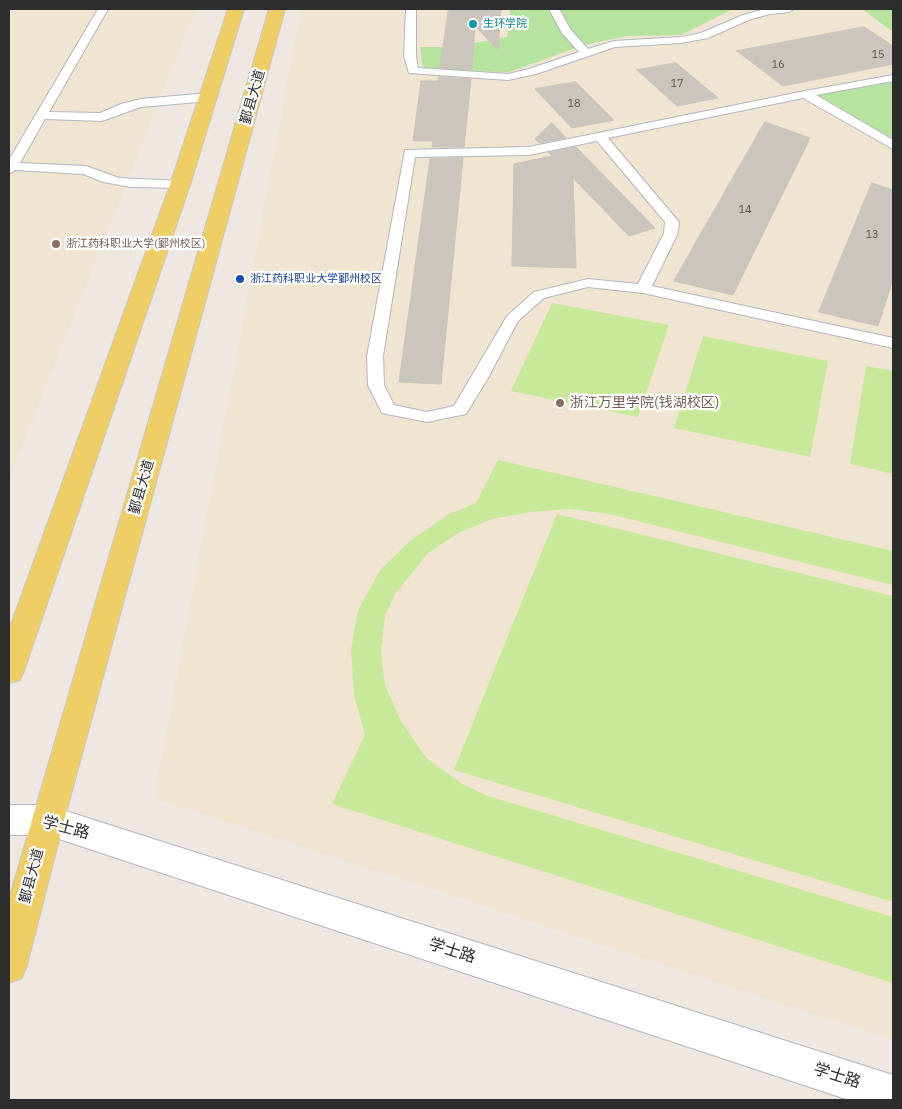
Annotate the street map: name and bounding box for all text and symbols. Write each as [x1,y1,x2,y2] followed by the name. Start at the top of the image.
[483,17,527,31] place label: 生环学院
[467,18,479,30] marker: 生环学院
[871,48,885,62] house number: 15
[771,58,785,72] house number: 16
[237,68,269,126] street label: 鄞县大道
[670,77,684,91] house number: 17
[567,97,581,111] house number: 18
[738,203,752,217] house number: 14
[865,228,879,242] house number: 13
[66,237,205,251] place label: 浙江药科职业大学(鄞州校区)
[50,238,62,250] marker: 浙江药科职业大学(鄞州校区)
[250,272,382,286] place label: 浙江药科职业大学鄞州校区
[234,273,246,285] marker: 浙江药科职业大学鄞州校区
[570,395,719,411] place label: 浙江万里学院(钱湖校区)
[554,397,566,409] marker: 浙江万里学院(钱湖校区)
[126,458,158,516] street label: 鄞县大道
[40,813,92,843] street label: 学士路
[17,847,47,905] street label: 鄞县大道
[426,934,478,968] street label: 学士路
[811,1059,863,1093] street label: 学士路

